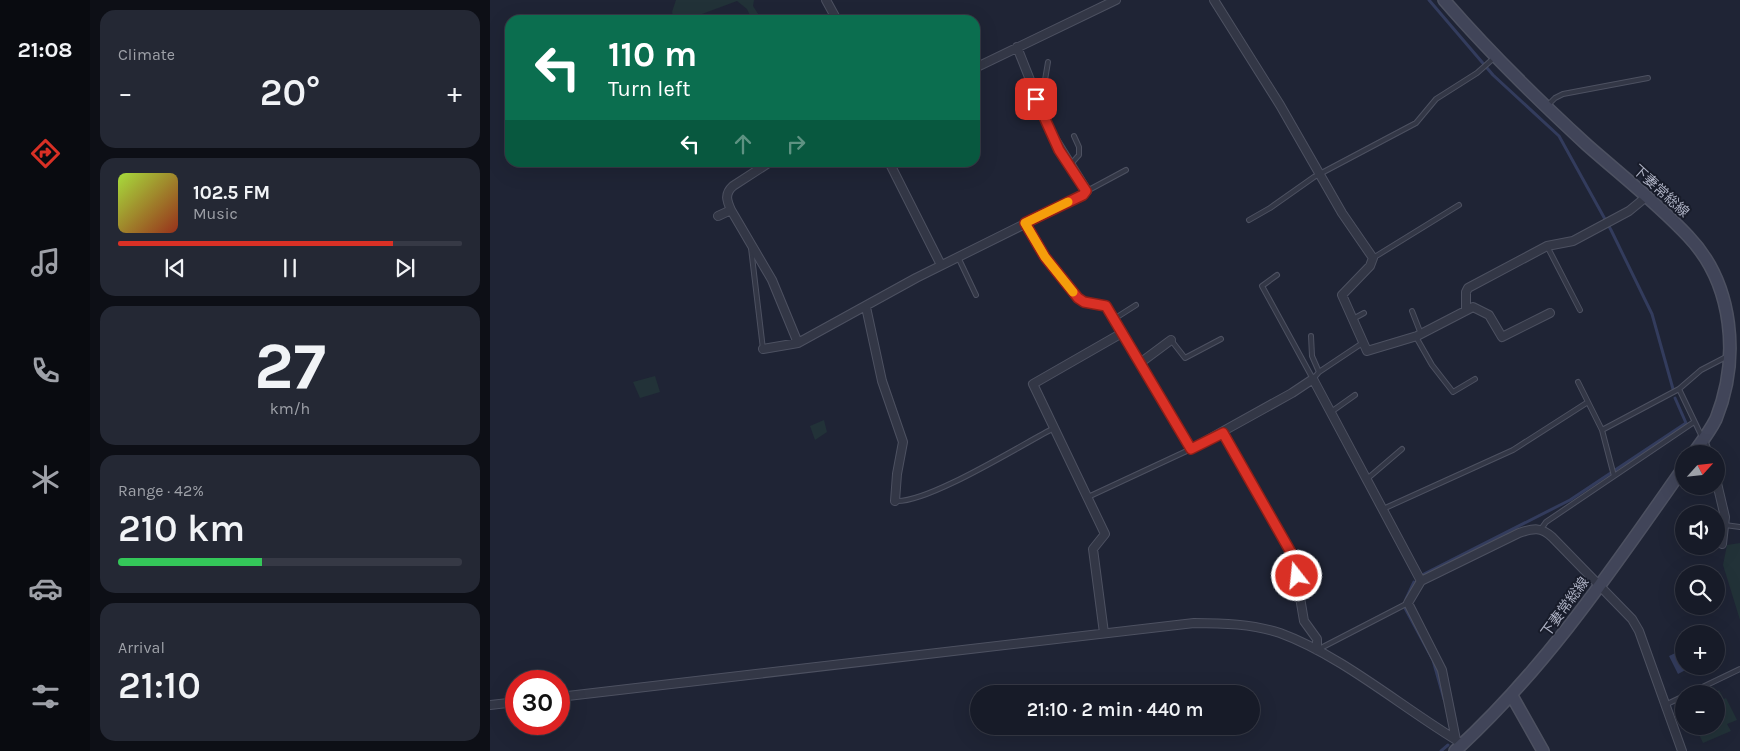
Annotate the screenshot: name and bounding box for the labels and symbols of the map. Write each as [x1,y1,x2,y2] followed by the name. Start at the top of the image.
[1015,78,1057,120] pin
[1629,161,1693,221] street label: 下妻常総線
[1675,445,1725,495] north arrow
[1270,549,1322,601] position arrow
[1538,574,1592,640] street label: 下妻常総線
[505,670,570,735] speed limit sign: 30

